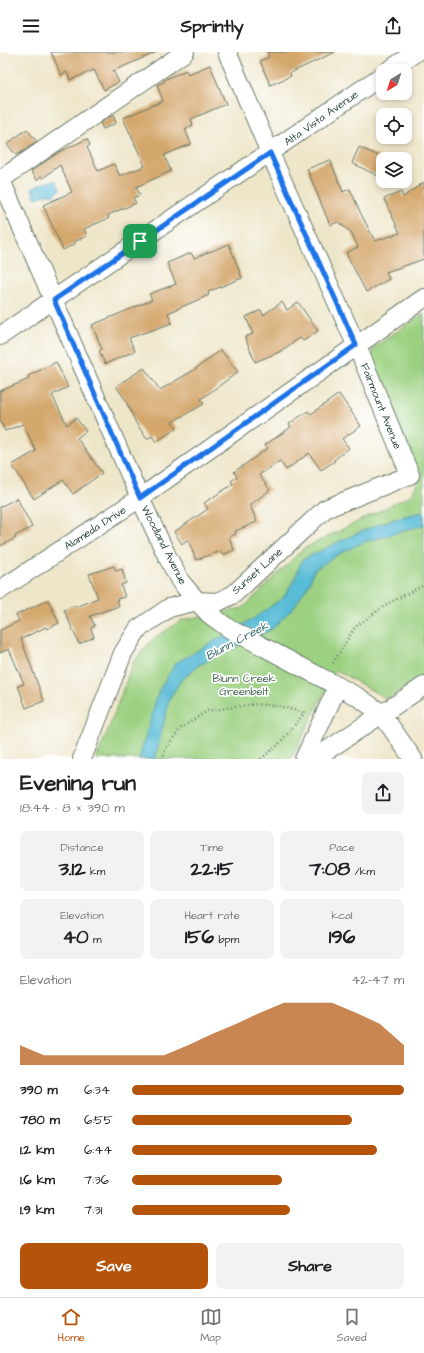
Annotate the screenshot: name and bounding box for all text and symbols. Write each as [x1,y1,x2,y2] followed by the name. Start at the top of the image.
[180,14,244,39] text: Sprintly
[20,15,42,37] icon: menu
[382,15,404,37] icon: share
[376,64,412,100] north arrow
[376,64,412,188] map controls
[281,87,361,149] street label: Alta Vista Avenue
[376,108,412,144] button: locate
[376,152,412,188] button: layers
[123,224,157,258] pin
[129,230,151,252] icon: arrive
[357,361,405,451] street label: Fairmount Avenue
[61,502,129,554] street label: Alameda Drive
[138,503,190,587] street label: Woodland Avenue
[229,544,286,598] street label: Sunset Lane
[203,617,272,665] water label: Blunn Creek
[212,671,276,699] park label: Blunn Creek Greenbelt
[20,768,136,799] text: Evening run
[362,772,404,814] button: share
[20,799,125,817] text: 18:44 · 8 × 390 m
[61,840,103,855] text: Distance
[200,840,224,855] text: Time
[329,840,355,855] text: Pace
[59,855,86,883] text: 3.12
[191,855,233,883] text: 22:15
[309,855,350,883] text: 7:08
[86,864,105,879] text: km
[350,864,375,879] text: /km
[60,908,104,923] text: Elevation
[184,908,240,923] text: Heart rate
[331,908,353,923] text: kcal
[62,923,89,951] text: 40
[185,923,214,951] text: 156
[329,923,355,951] text: 196
[89,932,102,947] text: m
[214,932,239,947] text: bpm
[20,971,71,989] text: Elevation
[352,971,404,989] text: 42–47 m
[20,1081,58,1099] text: 390 m
[84,1081,110,1099] text: 6:34
[20,1111,60,1129] text: 780 m
[84,1111,113,1129] text: 6:55
[20,1141,54,1159] text: 1.2 km
[84,1141,112,1159] text: 6:44
[20,1171,55,1189] text: 1.6 km
[84,1171,109,1189] text: 7:36
[20,1201,54,1219] text: 1.9 km
[84,1201,102,1219] text: 7:31
[20,1243,208,1289] button: Save
[216,1243,404,1289] button: Share
[57,1306,85,1345] tab: Home
[200,1306,222,1345] tab: Map
[337,1306,367,1345] tab: Saved

